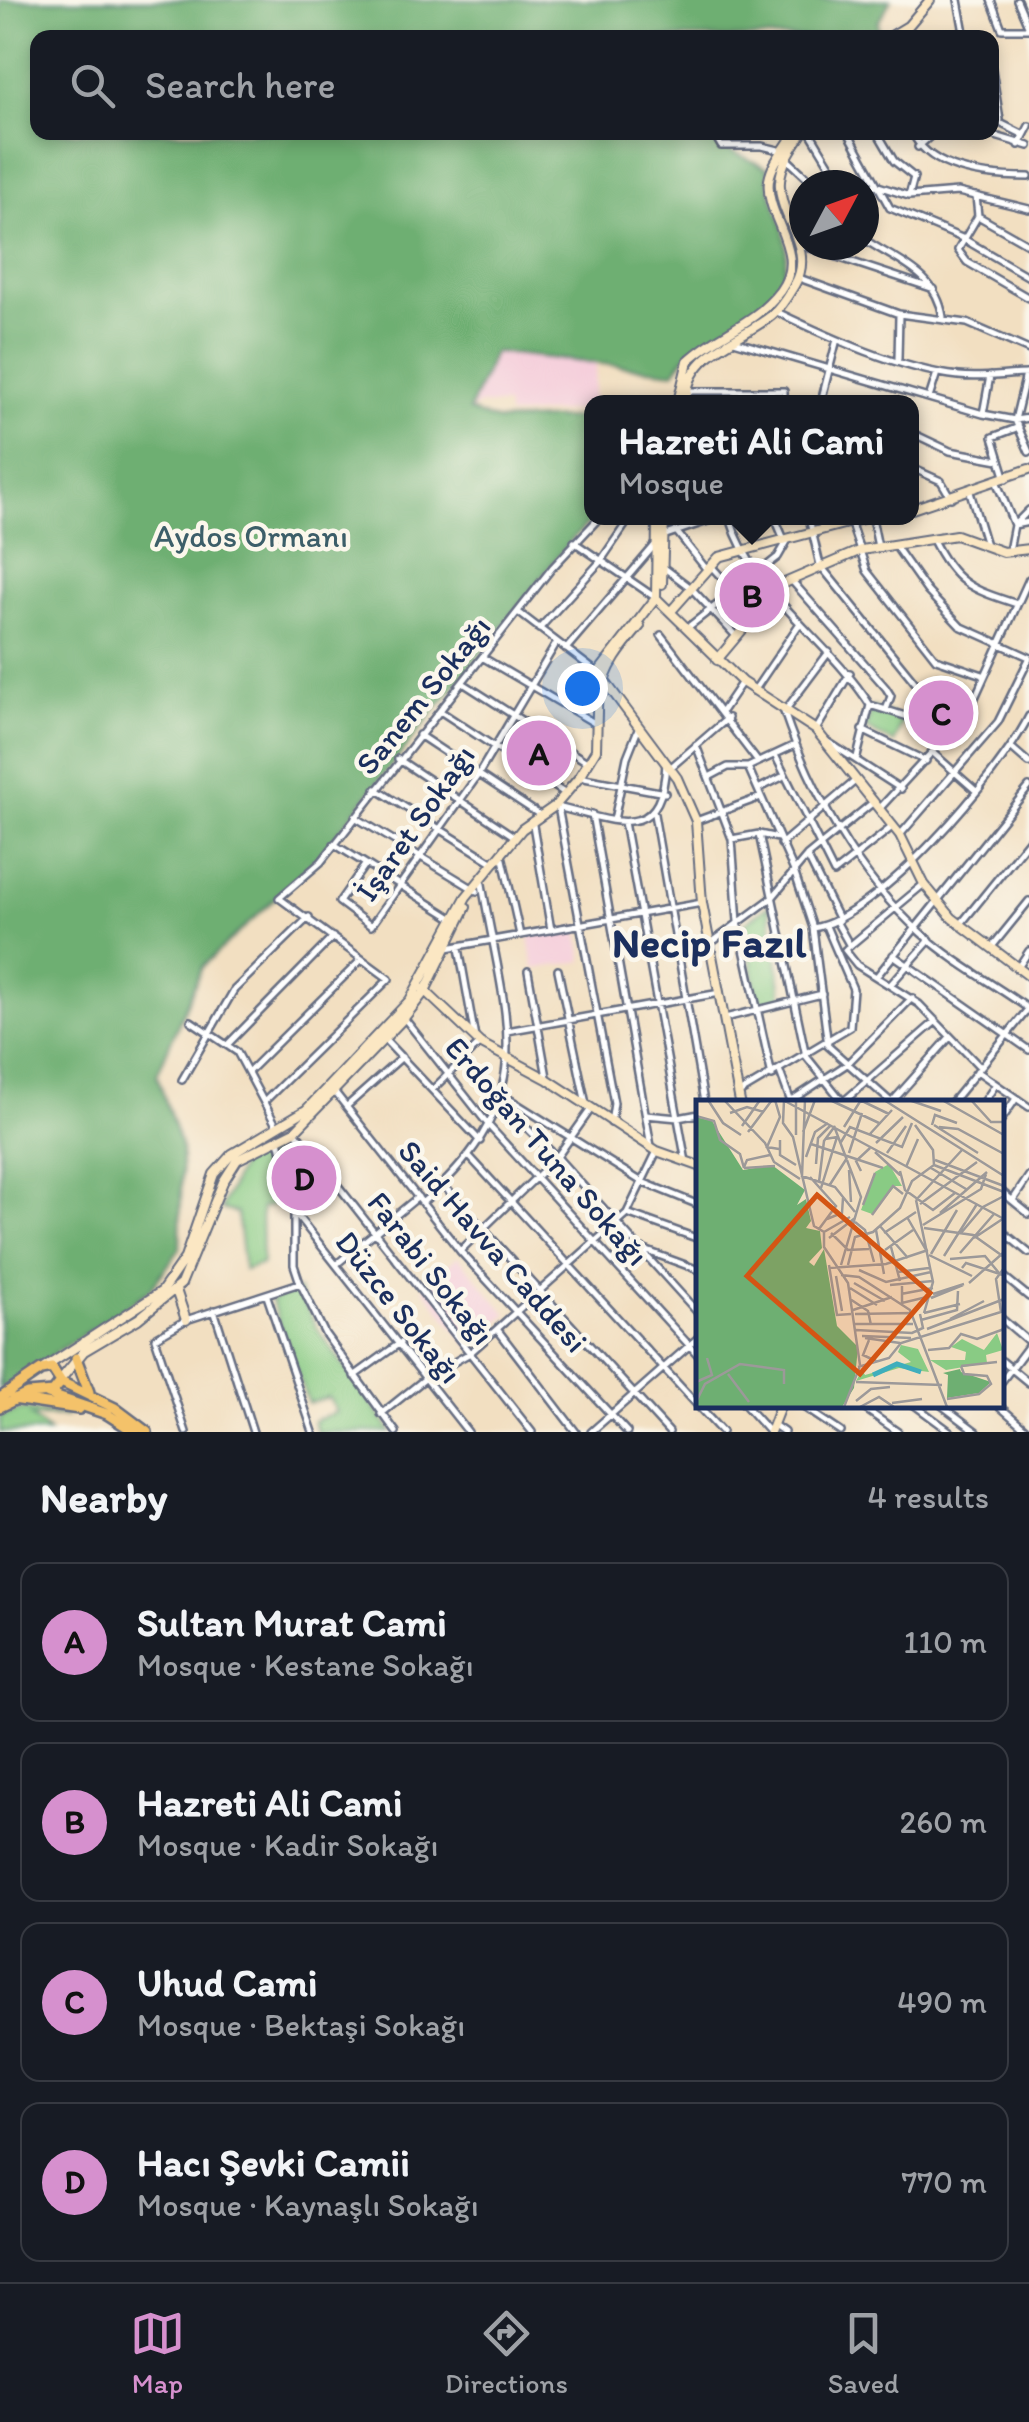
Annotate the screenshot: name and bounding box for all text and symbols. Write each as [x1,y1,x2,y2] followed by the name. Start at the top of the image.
[30,30,999,140] search box
[65,58,120,113] icon: search
[145,62,336,108] text: Search here
[789,170,879,260] north arrow
[584,395,919,525] popup
[619,418,884,464] text: Hazreti Ali Cami
[619,464,724,502] text: Mosque
[154,517,348,555] park label: Aydos Ormanı
[720,558,784,632] pin: B
[348,608,498,782] street label: Sanem Sokağı
[557,663,608,714] your location
[908,676,974,750] pin: C
[506,716,572,790] pin: A
[347,738,483,908] street label: İşaret Sokağı
[612,917,806,968] district label: Necip Fazıl
[437,1029,657,1273] street label: Erdoğan Tuna Sokağı
[696,1100,1004,1407] inset map
[390,1132,596,1360] street label: Said Havva Caddesi
[272,1140,336,1216] pin: D
[359,1184,503,1352] street label: Farabi Sokağı
[328,1223,470,1391] street label: Düzce Sokağı
[40,1472,167,1523] text: Nearby
[868,1478,989,1516] text: 4 results
[137,1600,447,1646] text: Sultan Murat Cami
[64,1623,85,1661] text: A
[903,1623,987,1661] text: 110 m
[137,1646,474,1684] text: Mosque · Kestane Sokağı
[137,1780,402,1826] text: Hazreti Ali Cami
[64,1803,85,1841] text: B
[899,1803,987,1841] text: 260 m
[137,1826,438,1864] text: Mosque · Kadir Sokağı
[137,1960,317,2006] text: Uhud Cami
[64,1983,85,2021] text: C
[897,1983,987,2021] text: 490 m
[137,2006,465,2044] text: Mosque · Bektaşi Sokağı
[137,2140,410,2186] text: Hacı Şevki Camii
[64,2163,85,2201] text: D
[901,2163,987,2201] text: 770 m
[137,2186,479,2224] text: Mosque · Kaynaşlı Sokağı
[130,2306,185,2400] tab: Map
[445,2306,568,2400] tab: Directions
[828,2306,899,2400] tab: Saved

